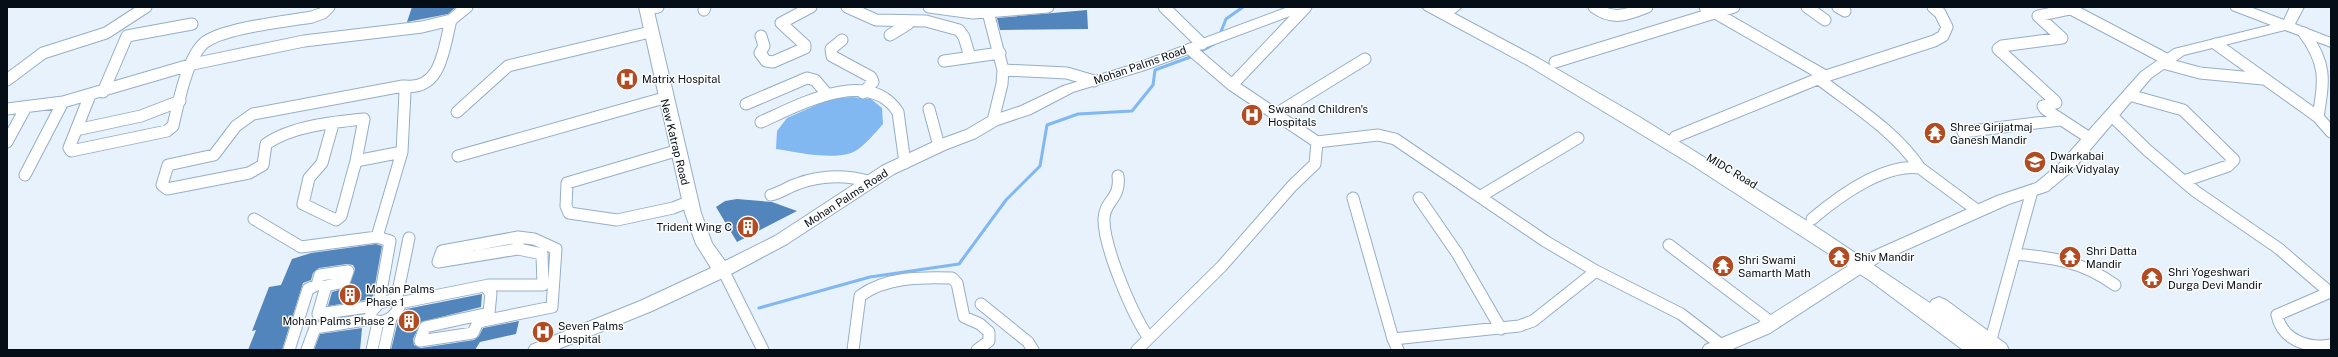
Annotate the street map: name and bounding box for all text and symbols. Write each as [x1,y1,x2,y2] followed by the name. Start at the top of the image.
[1092,43,1188,87] street label: Mohan Palms Road
[614,66,640,92] hospital icon: Matrix Hospital
[642,73,721,85] place label: Matrix Hospital
[658,98,692,186] street label: New Katrap Road
[1239,102,1265,128] hospital icon: Swanand Children's Hospitals
[1268,103,1368,128] place label: Swanand Children's Hospitals
[1922,120,1948,146] temple icon: Shree Girijatmaj Ganesh Mandir
[1950,121,2032,146] place label: Shree Girijatmaj Ganesh Mandir
[2022,149,2048,175] school or university icon: Dwarkabai Naik Vidyalay
[2050,150,2119,175] place label: Dwarkabai Naik Vidyalay
[1705,151,1759,191] street label: MIDC Road
[802,166,890,230] street label: Mohan Palms Road
[735,214,761,240] building icon: Trident Wing C
[656,221,732,233] place label: Trident Wing C
[1826,244,1852,270] temple icon: Shiv Mandir
[2057,244,2083,270] temple icon: Shri Datta Mandir
[2086,245,2137,270] place label: Shri Datta Mandir
[1854,251,1914,263] place label: Shiv Mandir
[1710,253,1736,279] temple icon: Shri Swami Samarth Math
[1738,254,1811,279] place label: Shri Swami Samarth Math
[2139,265,2165,291] temple icon: Shri Yogeshwari Durga Devi Mandir
[2168,266,2262,291] place label: Shri Yogeshwari Durga Devi Mandir
[337,282,363,308] building icon: Mohan Palms Phase 1
[366,283,435,308] place label: Mohan Palms Phase 1
[396,308,422,334] building icon: Mohan Palms Phase 2
[282,315,394,327] place label: Mohan Palms Phase 2
[530,319,556,345] hospital icon: Seven Palms Hospital
[558,320,624,345] place label: Seven Palms Hospital

